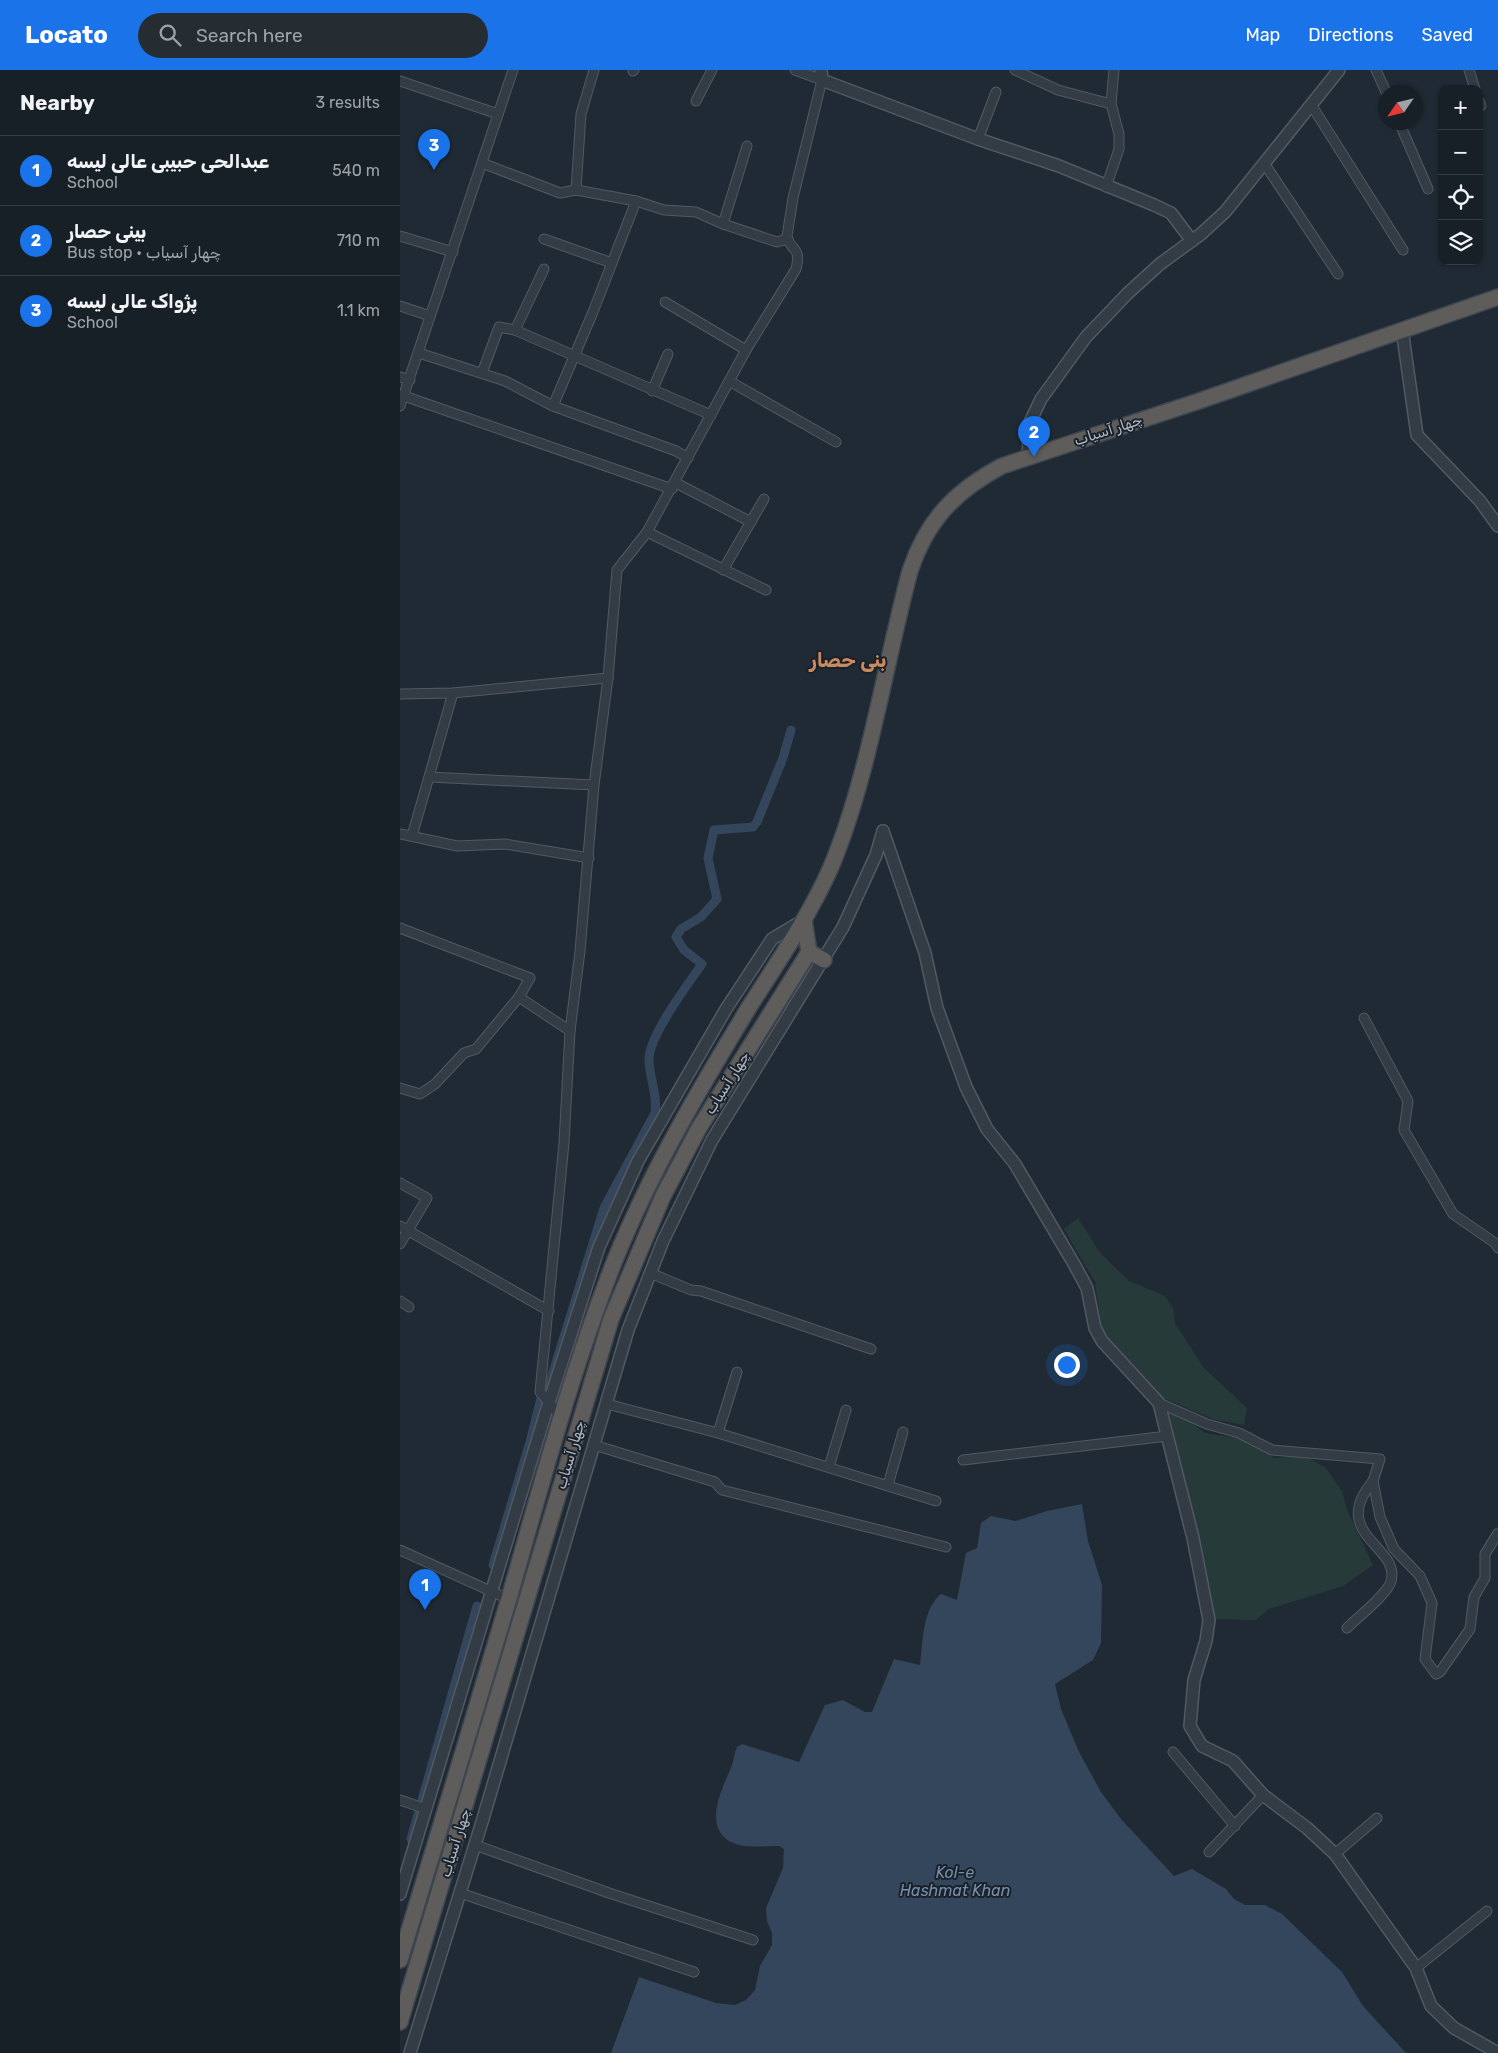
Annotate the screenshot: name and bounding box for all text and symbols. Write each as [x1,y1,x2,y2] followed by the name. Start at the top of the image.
[138,13,488,58] search box
[25,21,108,49] text: Locato
[156,21,184,49] icon: search
[196,24,303,47] text: Search here
[1245,24,1280,46] text: Map
[1308,24,1394,46] text: Directions
[1422,24,1473,46] text: Saved
[1378,85,1423,130] north arrow
[1438,85,1483,265] map controls
[1438,85,1483,130] button: +
[20,90,95,115] text: Nearby
[315,93,380,112] text: 3 results
[418,129,450,170] pin: 3
[1438,130,1483,175] button: −
[67,150,269,173] text: عبدالحی حبیبی عالی لیسه
[32,161,40,180] text: 1
[332,161,380,180] text: 540 m
[67,173,118,192] text: School
[1438,175,1483,220] button: locate
[67,220,146,243] text: بینی حصار
[1438,220,1483,265] button: layers
[31,231,41,250] text: 2
[337,231,380,250] text: 710 m
[67,243,221,262] text: Bus stop · چهار آسیاب
[67,290,197,313] text: پژواک عالی لیسه
[31,301,41,320] text: 3
[337,301,380,320] text: 1.1 km
[67,313,118,332] text: School
[1072,411,1144,449] street label: چهار آسیاب
[1018,416,1050,457] pin: 2
[809,648,886,672] district label: بنی حصار
[701,1048,753,1118] street label: چهار آسیاب
[1054,1352,1080,1378] your location
[552,1419,588,1491] street label: چهار آسیاب
[409,1569,441,1610] pin: 1
[436,1807,474,1879] street label: چهار آسیاب
[900,1863,1010,1900] water label: Kol-e Hashmat Khan

